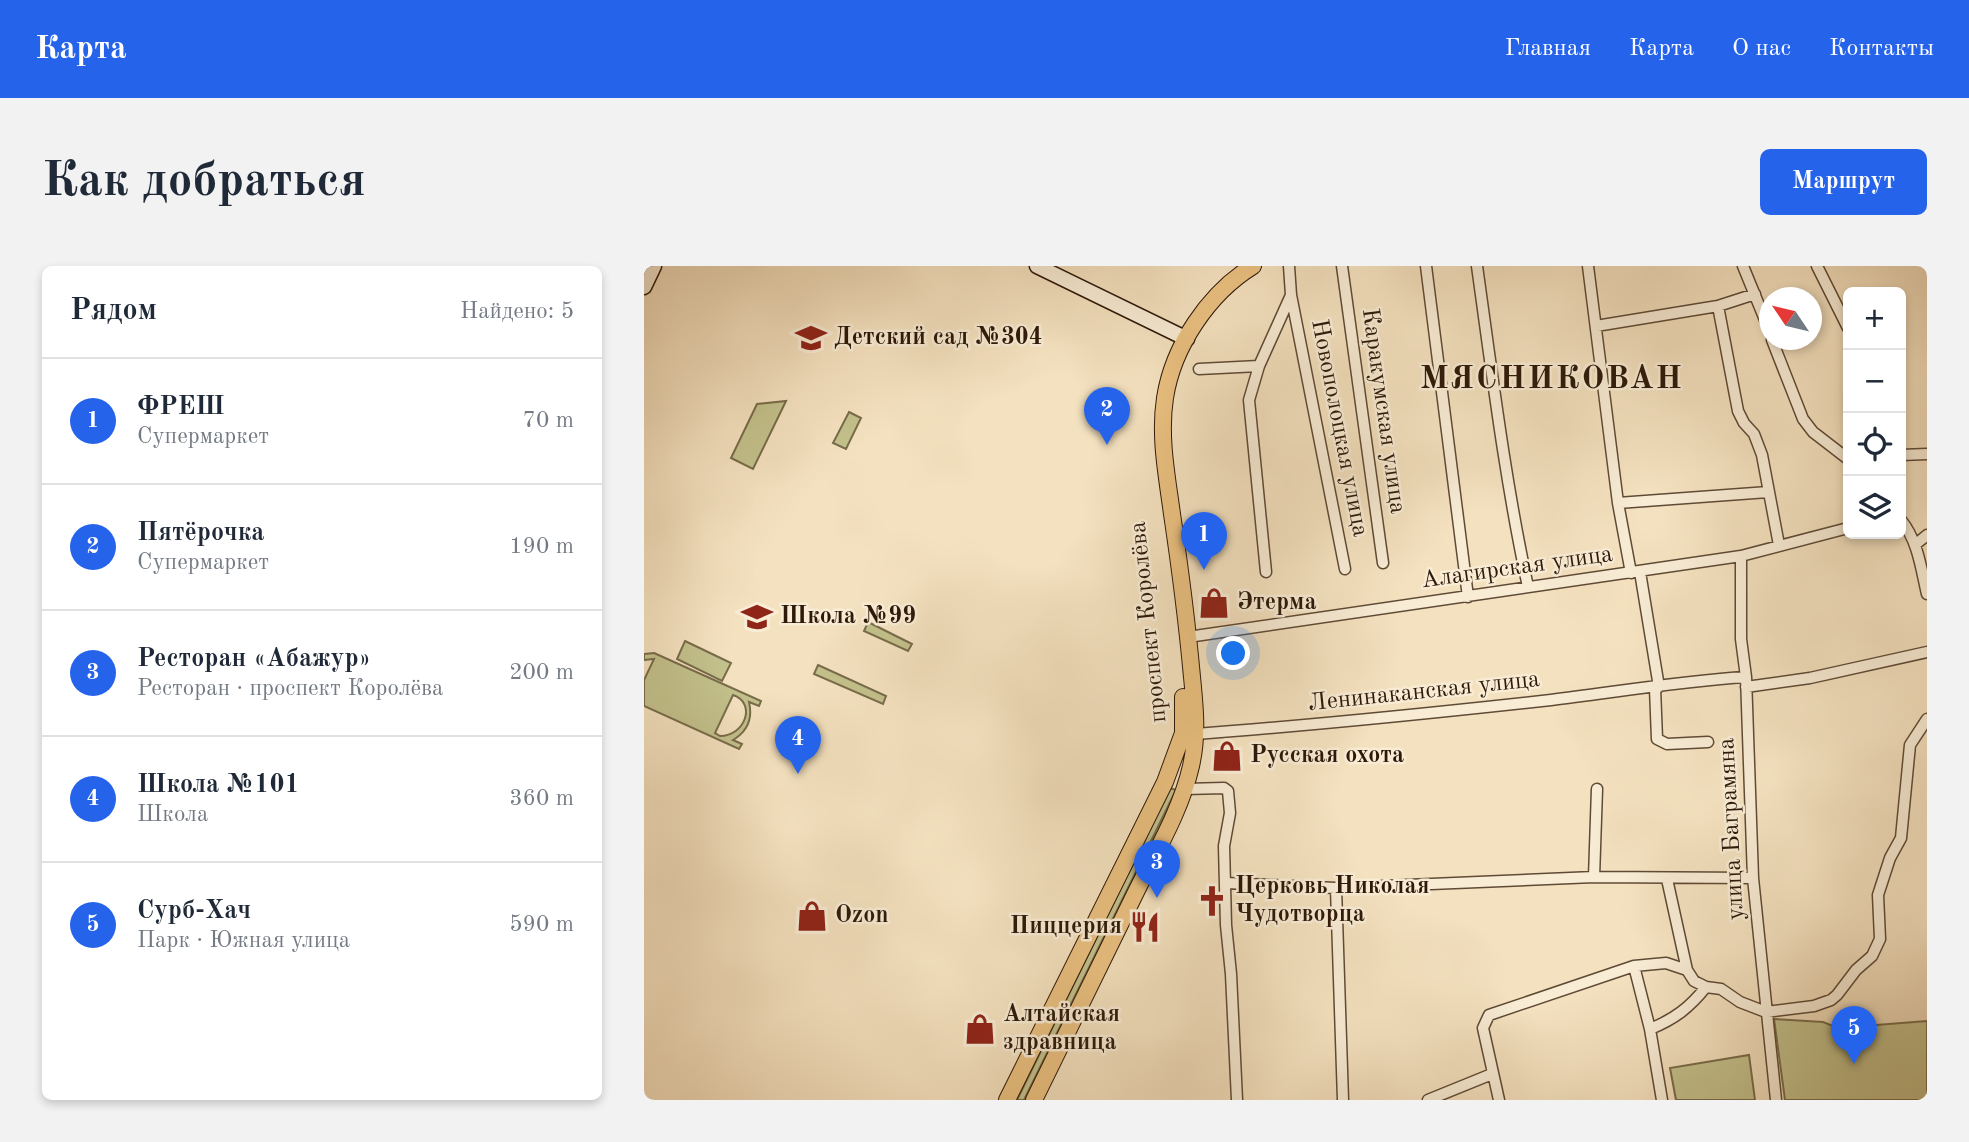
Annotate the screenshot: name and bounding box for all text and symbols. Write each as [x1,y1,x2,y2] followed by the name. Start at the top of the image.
[35,33,127,66] text: Карта
[1505,37,1591,61] text: Главная
[1629,37,1694,61] text: Карта
[1732,37,1791,61] text: О нас
[1829,37,1934,61] text: Контакты
[1760,149,1927,215] button: Маршрут
[42,158,366,207] text: Как добраться
[1759,287,1822,350] north arrow
[1843,287,1906,539] map controls
[1843,287,1906,350] button: +
[70,296,157,326] text: Рядом
[460,300,574,323] text: Найдено: 5
[1357,307,1409,515] street label: Каракумская улица
[1306,317,1372,539] street label: Новополоцкая улица
[794,321,828,355] school or university icon: Детский сад №304
[834,326,1043,350] place label: Детский сад №304
[1843,350,1906,413] button: −
[1420,364,1684,396] district label: МЯСНИКОВАН
[1084,387,1130,445] pin: 2
[137,394,225,420] text: ФРЕШ
[86,409,100,432] text: 1
[523,409,574,432] text: 70 m
[1843,413,1906,476] button: locate
[137,425,269,448] text: Супермаркет
[1843,476,1906,539] button: layers
[1181,512,1227,570] pin: 1
[137,520,265,546] text: Пятёрочка
[1126,520,1172,724] street label: проспект Королёва
[86,535,100,558] text: 2
[509,535,574,558] text: 190 m
[1420,543,1614,593] street label: Алагирская улица
[137,551,269,574] text: Супермаркет
[1197,586,1231,620] shop icon: Этерма
[1237,591,1317,615] place label: Этерма
[740,600,774,634] school or university icon: Школа №99
[780,605,916,629] place label: Школа №99
[1216,636,1250,670] your location
[137,646,371,672] text: Ресторан «Абажур»
[86,661,100,684] text: 3
[509,661,574,684] text: 200 m
[1307,668,1541,716] street label: Ленинаканская улица
[137,677,443,700] text: Ресторан · проспект Королёва
[775,716,821,774] pin: 4
[1715,737,1749,921] street label: улица Баграмяна
[1210,739,1244,773] shop icon: Русская охота
[1250,744,1404,768] place label: Русская охота
[137,772,300,798] text: Школа №101
[86,787,100,810] text: 4
[509,787,574,810] text: 360 m
[137,803,208,826] text: Школа
[1134,840,1180,898] pin: 3
[1235,875,1429,927] place label: Церковь Николая Чудотворца
[1195,884,1229,918] church icon: Церковь Николая Чудотворца
[137,898,251,924] text: Сурб-Хач
[795,899,829,933] shop icon: Ozon
[835,904,889,928] place label: Ozon
[1128,910,1162,944] restaurant icon: Пиццерия
[86,913,100,936] text: 5
[509,913,574,936] text: 590 m
[1010,915,1122,939] place label: Пиццерия
[137,929,350,952] text: Парк · Южная улица
[1003,1003,1120,1055] place label: Алтайская здравница
[1831,1006,1877,1064] pin: 5
[963,1012,997,1046] shop icon: Алтайская здравница

